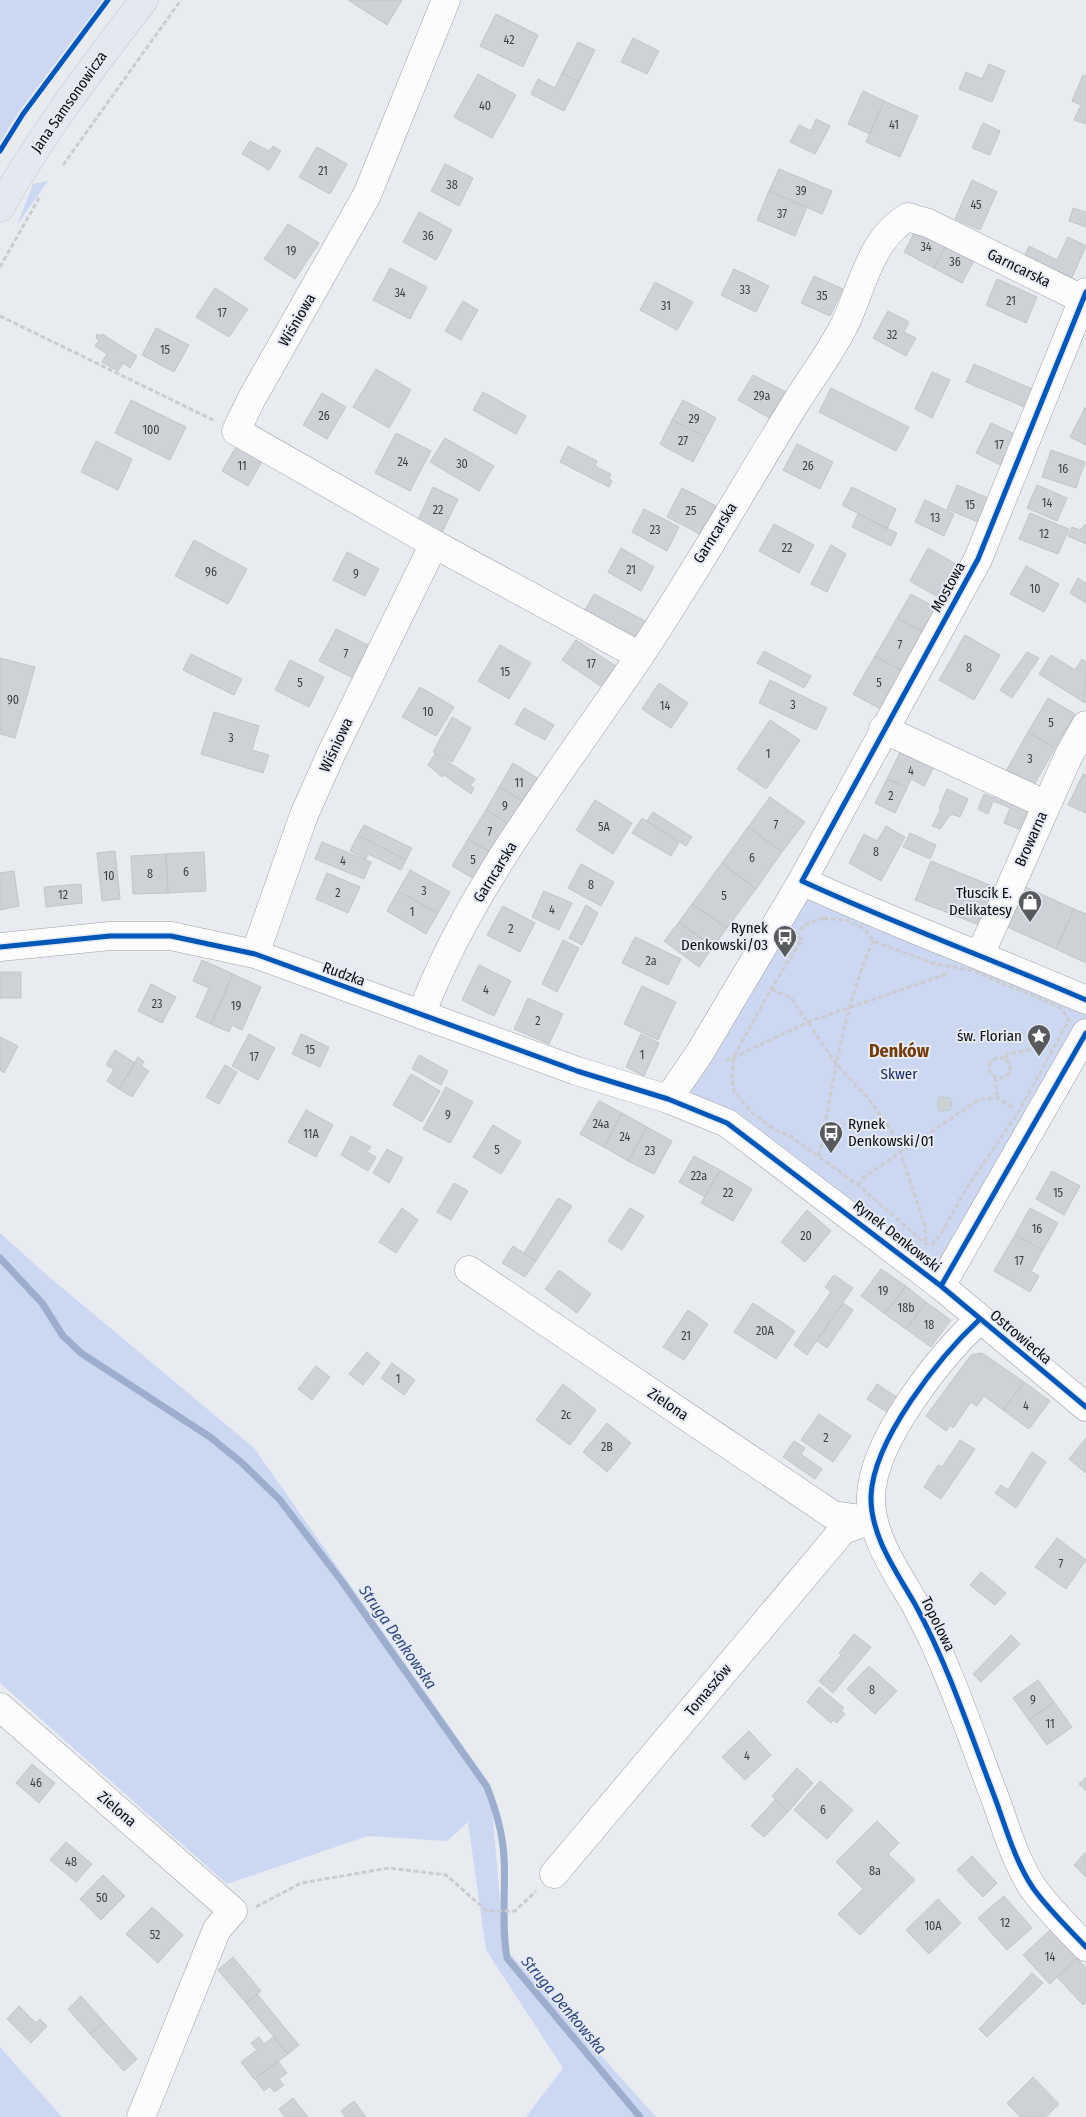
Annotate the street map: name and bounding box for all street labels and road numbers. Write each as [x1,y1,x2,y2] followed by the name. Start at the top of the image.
[27,48,111,156] street label: Jana Samsonowicza
[984,245,1054,291] street label: Garncarska
[275,290,319,350] street label: Wiśniowa
[689,499,741,567] street label: Garncarska
[927,559,969,615] street label: Mostowa
[316,715,356,775] street label: Wiśniowa
[1011,809,1051,869] street label: Browarna
[469,838,521,906] street label: Garncarska
[320,958,368,990] street label: Rudzka
[850,1196,944,1276] street label: Rynek Denkowski
[986,1306,1056,1368] street label: Ostrowiecka
[644,1384,692,1424] street label: Zielona
[917,1594,959,1654] street label: Topolowa
[681,1660,735,1720] street label: Tomaszów
[94,1787,140,1831] street label: Zielona

